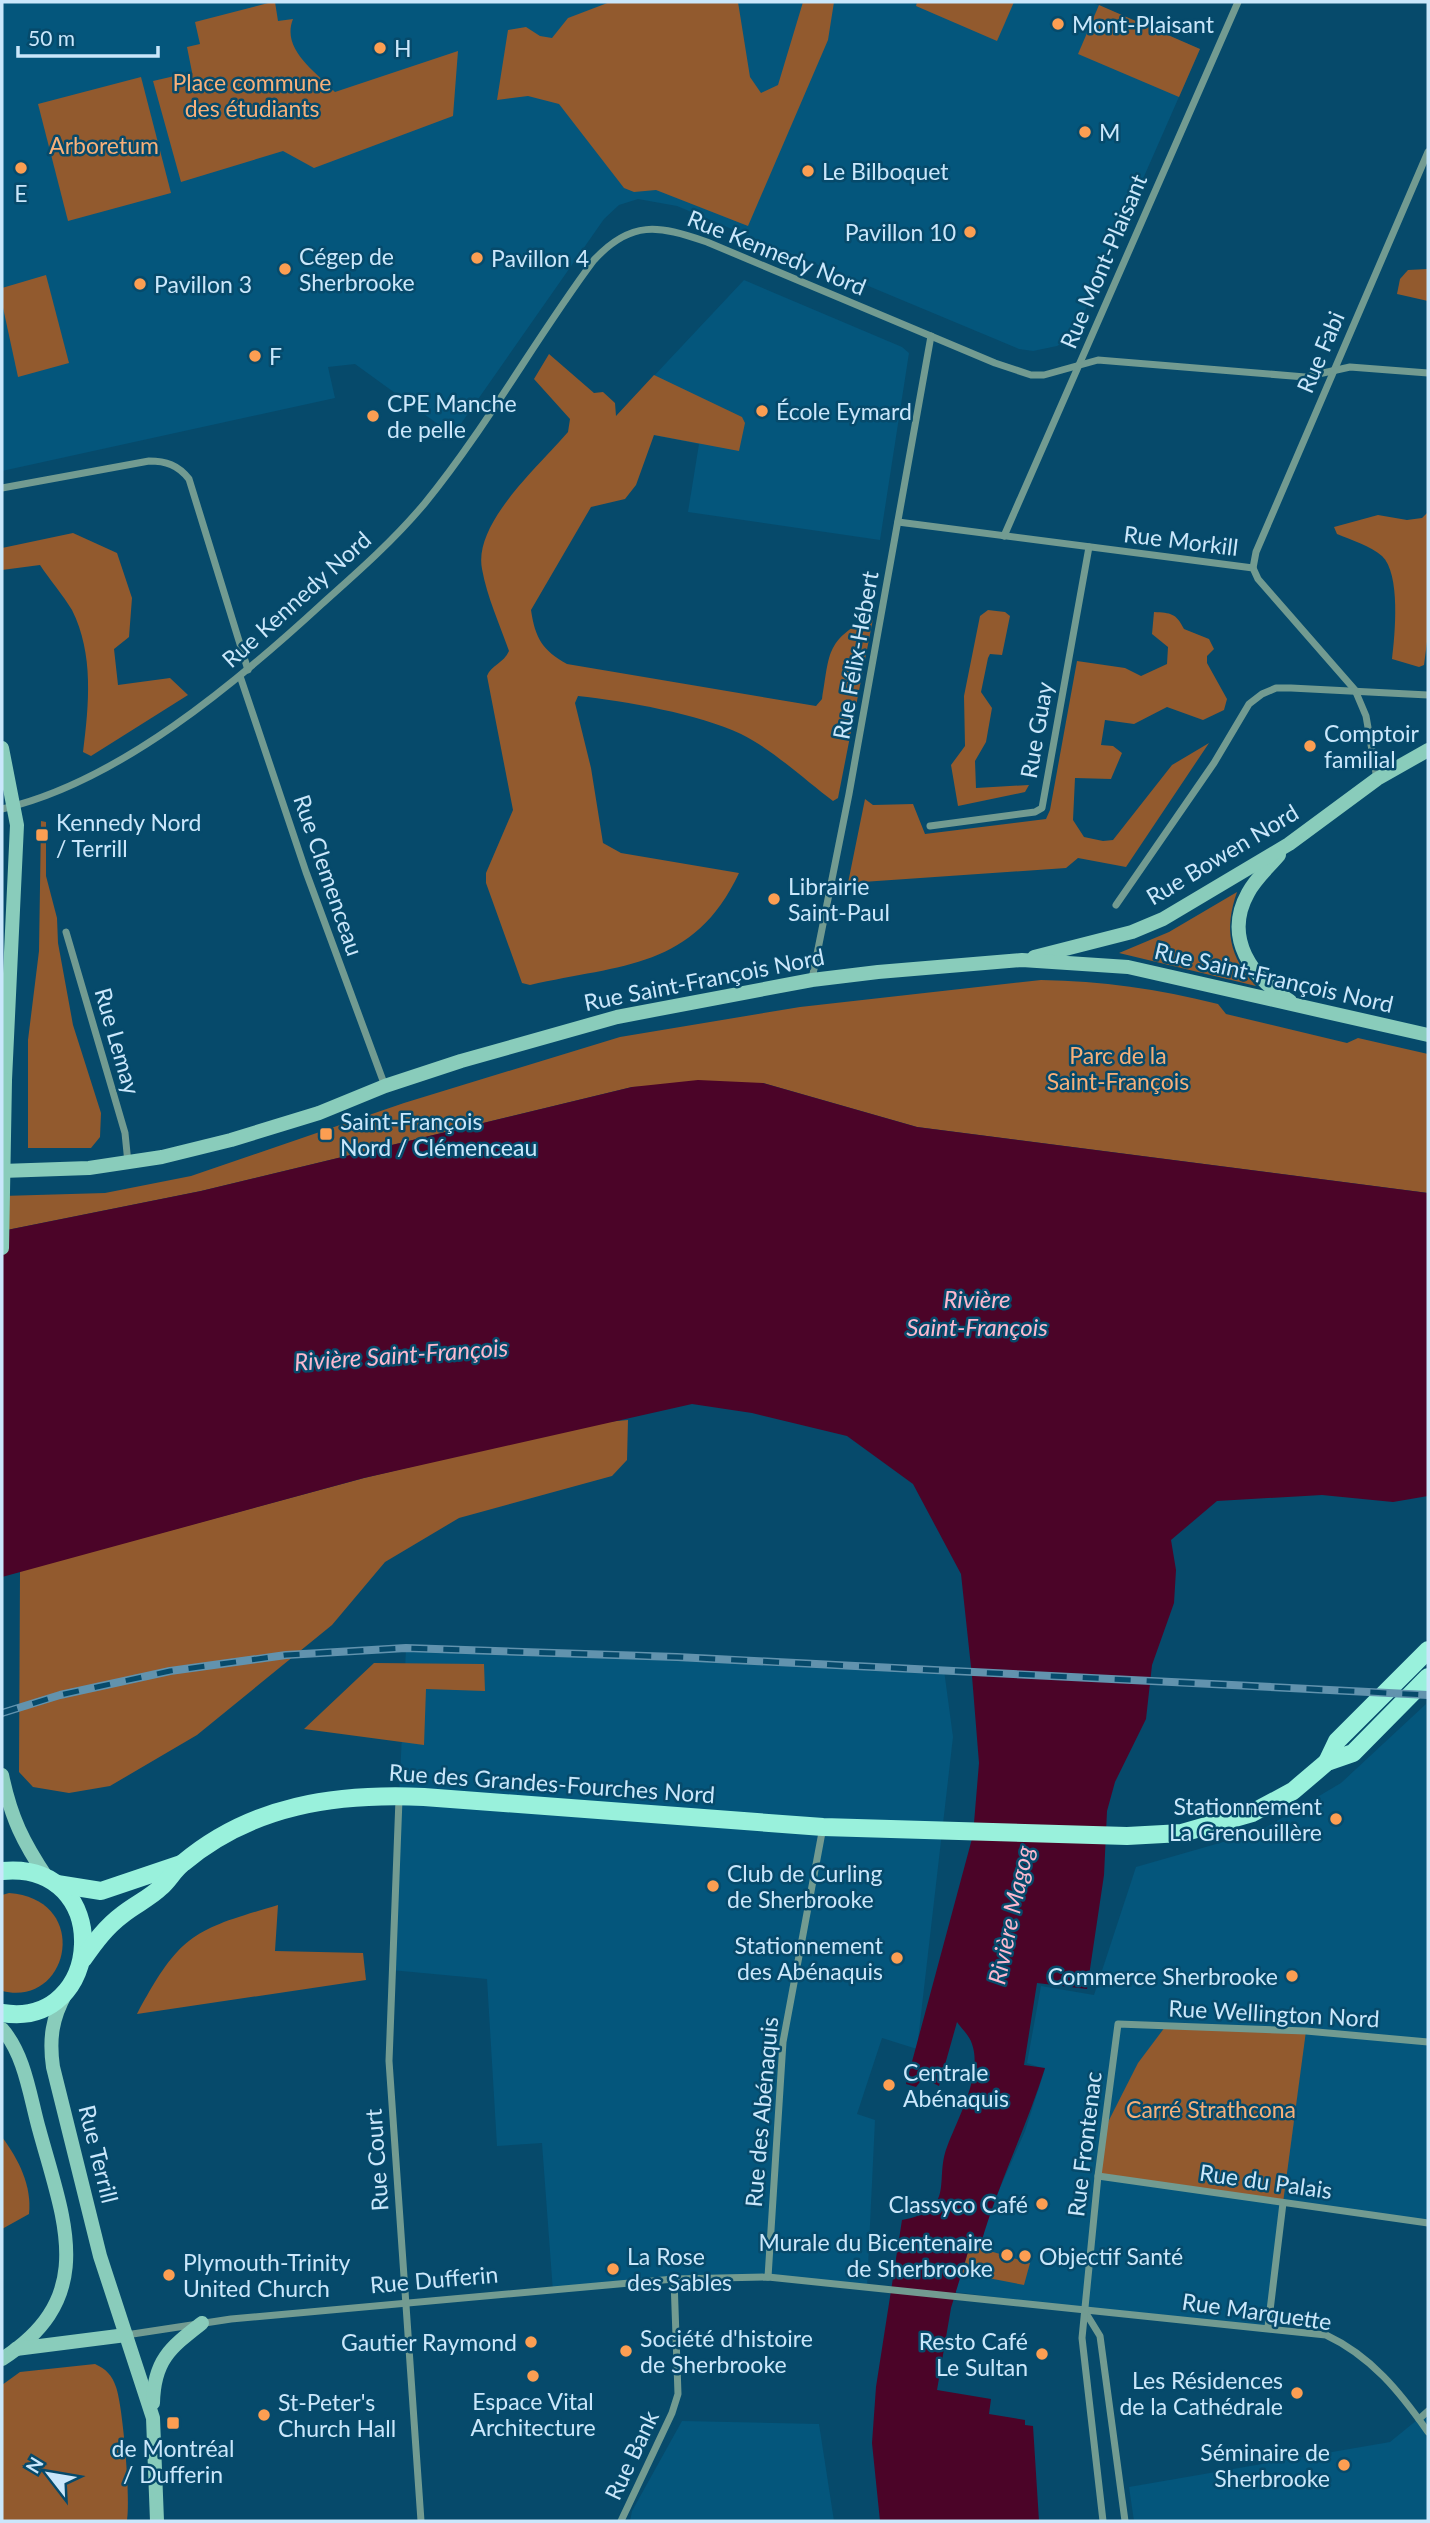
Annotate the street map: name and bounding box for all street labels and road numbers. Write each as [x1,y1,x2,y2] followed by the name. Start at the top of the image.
[1054,169,1153,352] street label: Rue Mont-Plaisant
[684,203,870,301] street label: Rue Kennedy Nord
[1290,307,1350,397] street label: Rue Fabi
[1122,519,1240,561] street label: Rue Morkill
[216,525,376,673] street label: Rue Kennedy Nord
[826,568,884,741] street label: Rue Félix-Hébert
[1014,680,1058,780] street label: Rue Guay
[288,791,370,959] street label: Rue Clemenceau
[1141,798,1303,910] street label: Rue Bowen Nord
[1152,936,1396,1018] street label: Rue Saint-François Nord
[581,942,827,1016] street label: Rue Saint-François Nord
[89,984,147,1098] street label: Rue Lemay
[388,1758,716,1808] street label: Rue des Grandes-Fourches Nord
[1168,1993,1380,2033] street label: Rue Wellington Nord
[739,2016,783,2208] street label: Rue des Abénaquis
[1061,2070,1107,2218] street label: Rue Frontenac
[73,2102,125,2206] street label: Rue Terrill
[358,2107,394,2212] street label: Rue Court
[1198,2158,1334,2204] street label: Rue du Palais
[369,2259,499,2299] street label: Rue Dufferin
[1180,2287,1334,2335] street label: Rue Marquette
[598,2406,664,2504] street label: Rue Bank

